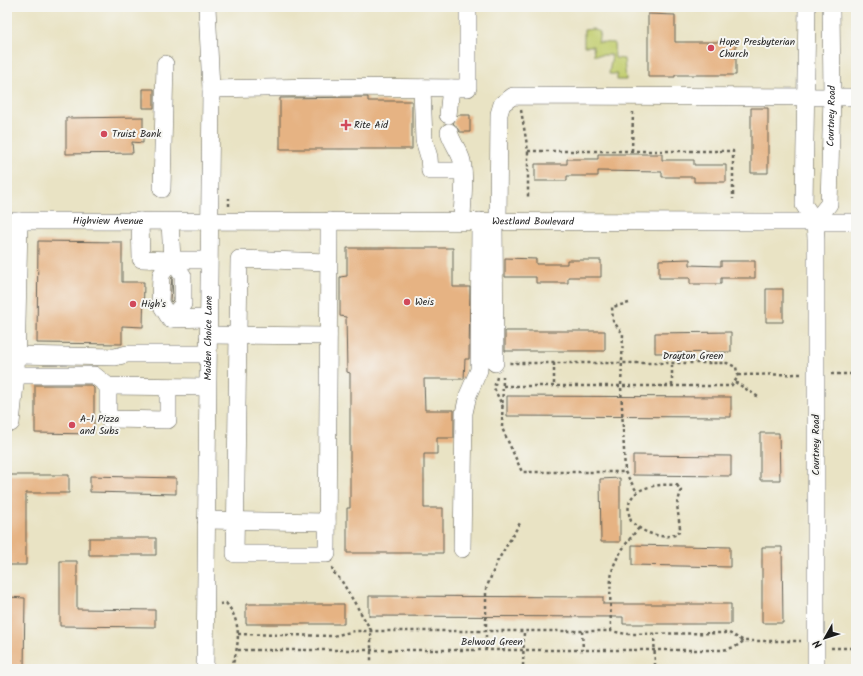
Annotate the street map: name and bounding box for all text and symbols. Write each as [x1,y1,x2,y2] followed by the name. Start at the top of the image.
[719,34,795,62] place label: Hope Presbyterian Church
[706,43,716,53] marker: Hope Presbyterian Church
[823,84,840,147] street label: Courtney Road
[354,117,389,133] place label: Rite Aid
[341,120,351,130] marker: Rite Aid
[112,126,161,142] place label: Truist Bank
[99,129,109,139] marker: Truist Bank
[73,213,144,229] street label: Highview Avenue
[492,214,575,230] street label: Westland Boulevard
[415,294,435,310] place label: Weis
[200,295,217,381] street label: Maiden Choice Lane
[141,296,167,312] place label: High's
[402,297,412,307] marker: Weis
[128,299,138,309] marker: High's
[663,348,723,364] street label: Drayton Green
[80,411,119,439] place label: A-1 Pizza and Subs
[808,413,824,476] street label: Courtney Road
[67,420,77,430] marker: A-1 Pizza and Subs
[805,618,845,658] north arrow
[461,634,523,650] street label: Belwood Green
[809,635,827,652] text: N

